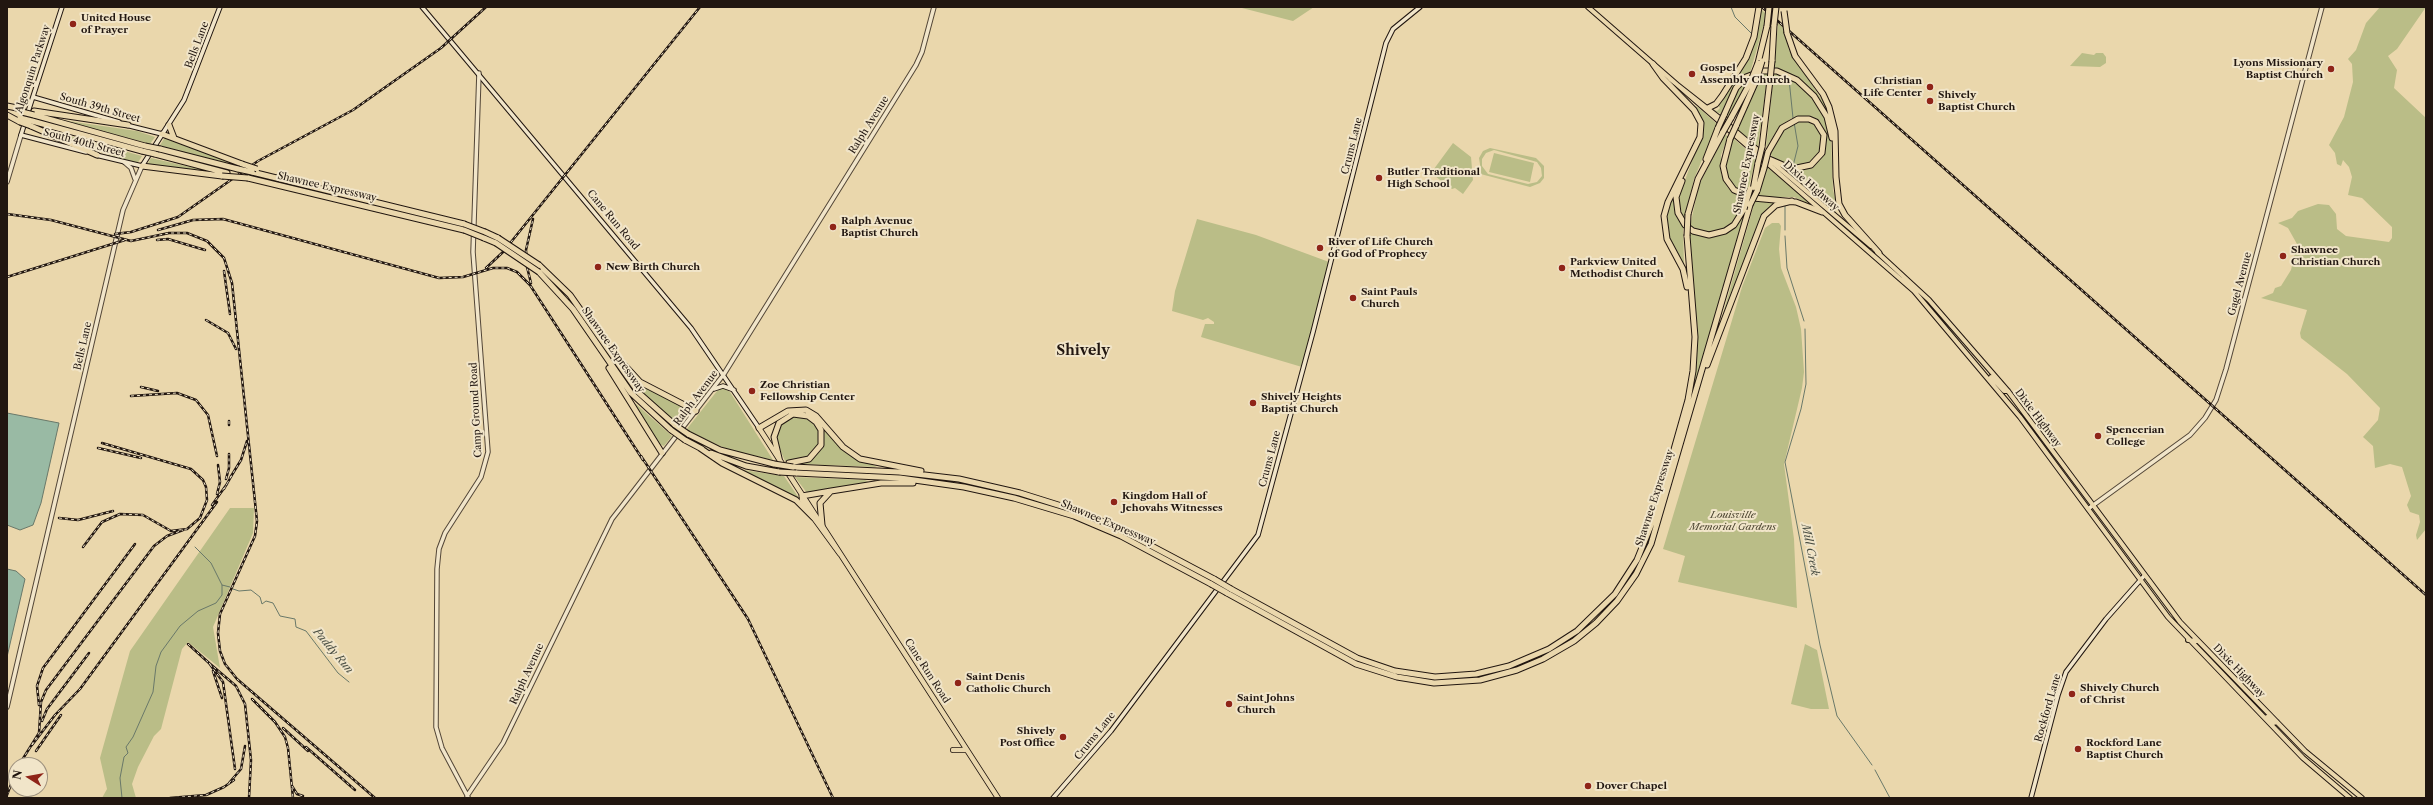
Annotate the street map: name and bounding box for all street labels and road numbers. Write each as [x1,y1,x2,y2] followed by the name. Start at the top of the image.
[183,20,211,70] street label: Bells Lane
[13,23,53,115] street label: Algonquin Parkway
[58,91,142,125] street label: South 39th Street
[846,94,892,156] street label: Ralph Avenue
[1731,113,1763,215] street label: Shawnee Expressway
[1339,116,1365,176] street label: Crums Lane
[42,126,126,160] street label: South 40th Street
[1781,159,1841,213] street label: Dixie Highway
[276,170,378,204] street label: Shawnee Expressway
[584,188,642,252] street label: Cane Run Road
[2226,251,2254,317] street label: Gagel Avenue
[579,305,647,395] street label: Shawnee Expressway
[72,321,94,371] street label: Bells Lane
[468,362,484,458] street label: Camp Ground Road
[671,368,721,428] street label: Ralph Avenue
[2012,387,2064,449] street label: Dixie Highway
[1257,429,1283,489] street label: Crums Lane
[1634,448,1676,548] street label: Shawnee Expressway
[1059,498,1157,548] street label: Shawnee Expressway
[902,636,952,706] street label: Cane Run Road
[508,641,546,707] street label: Ralph Avenue
[2210,642,2268,700] street label: Dixie Highway
[2033,672,2063,744] street label: Rockford Lane
[1072,710,1118,762] street label: Crums Lane

